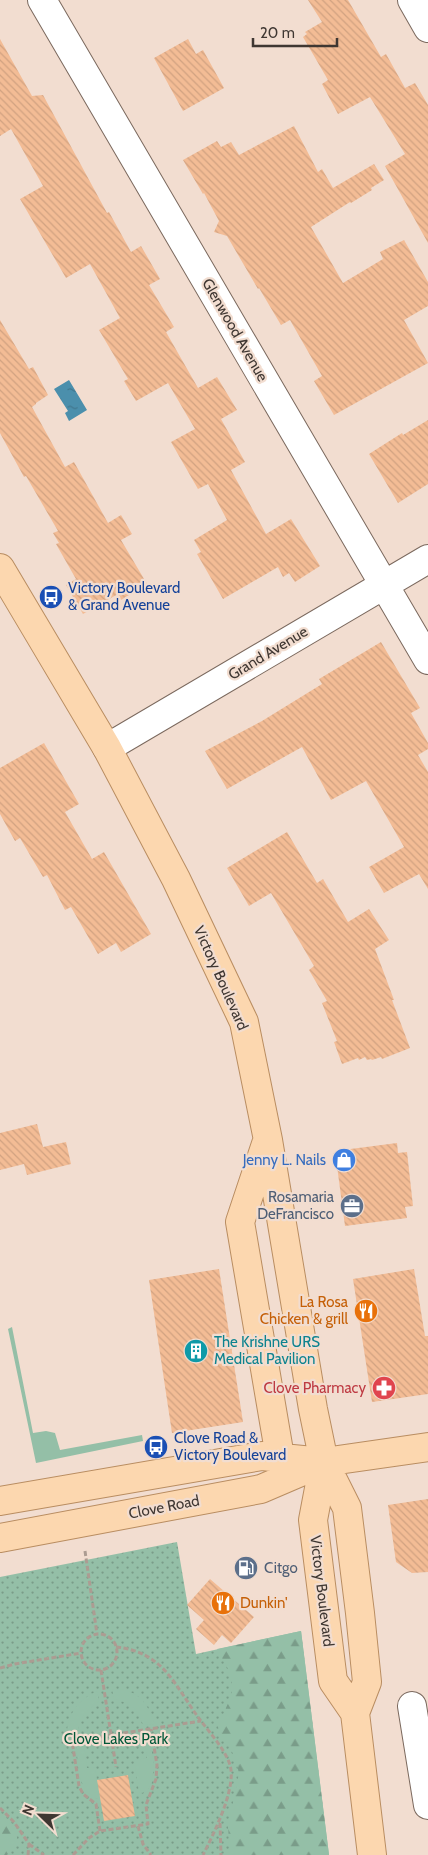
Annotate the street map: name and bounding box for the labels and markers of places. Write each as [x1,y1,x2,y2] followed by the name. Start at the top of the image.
[68,579,180,614] place label: Victory Boulevard & Grand Avenue
[38,584,64,610] bus stop icon: Victory Boulevard & Grand Avenue
[331,1147,357,1173] shop icon: Jenny L. Nails
[242,1151,326,1169] place label: Jenny L. Nails
[257,1188,335,1223] place label: Rosamaria DeFrancisco
[339,1193,365,1219] office icon: Rosamaria DeFrancisco
[260,1293,349,1328] place label: La Rosa Chicken & grill
[353,1298,379,1324] restaurant icon: La Rosa Chicken & grill
[214,1333,320,1368] place label: The Krishne URS Medical Pavilion
[183,1338,209,1364] building icon: The Krishne URS Medical Pavilion
[371,1375,397,1401] pharmacy icon: Clove Pharmacy
[264,1379,366,1397] place label: Clove Pharmacy
[174,1429,286,1464] place label: Clove Road & Victory Boulevard
[143,1434,169,1460] bus stop icon: Clove Road & Victory Boulevard
[233,1555,259,1581] fuel station icon: Citgo
[264,1559,298,1577] place label: Citgo
[210,1590,236,1616] restaurant icon: Dunkin'
[240,1594,288,1612] place label: Dunkin'

